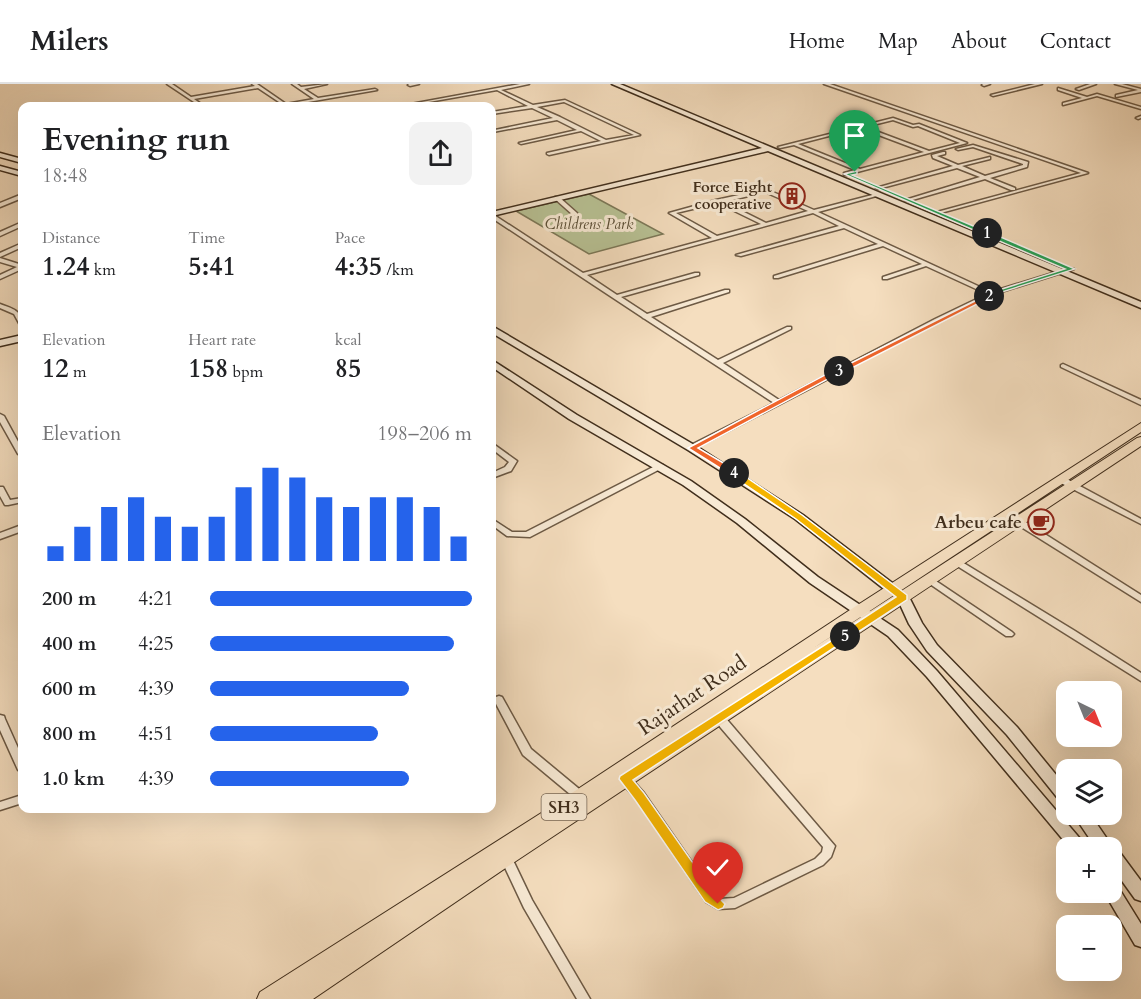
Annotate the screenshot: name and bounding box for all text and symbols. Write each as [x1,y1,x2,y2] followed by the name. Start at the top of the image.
[30,22,109,60] text: Milers
[789,27,845,56] text: Home
[878,27,918,56] text: Map
[951,27,1007,56] text: About
[1040,27,1111,56] text: Contact
[829,110,880,172] pin
[42,117,230,162] text: Evening run
[838,119,871,152] icon: arrive
[409,122,472,185] button: share
[42,162,88,189] text: 18:48
[693,177,773,214] place label: Force Eight cooperative
[777,181,807,211] building icon: Force Eight cooperative
[545,214,634,234] park label: Childrens Park
[972,218,1002,248] pin: 1
[983,222,991,244] text: 1
[42,227,100,249] text: Distance
[188,227,225,249] text: Time
[335,227,366,249] text: Pace
[42,249,90,284] text: 1.24
[188,249,236,284] text: 5:41
[335,249,382,284] text: 4:35
[90,259,116,281] text: km
[382,259,414,281] text: /km
[974,281,1004,311] pin: 2
[985,285,993,307] text: 2
[42,329,106,351] text: Elevation
[188,329,256,351] text: Heart rate
[335,329,362,351] text: kcal
[42,351,69,386] text: 12
[188,351,228,386] text: 158
[335,351,361,386] text: 85
[824,356,854,386] pin: 3
[835,360,843,382] text: 3
[69,361,86,383] text: m
[228,361,263,383] text: bpm
[42,420,121,447] text: Elevation
[377,420,472,447] text: 198–206 m
[719,458,749,488] pin: 4
[730,462,738,484] text: 4
[1026,507,1056,537] cafe icon: Arbeu cafe
[934,510,1022,535] place label: Arbeu cafe
[42,585,97,612] text: 200 m
[138,585,174,612] text: 4:21
[830,621,860,651] pin: 5
[841,625,849,647] text: 5
[42,630,97,657] text: 400 m
[138,630,174,657] text: 4:25
[632,648,752,742] street label: Rajarhat Road
[42,675,97,702] text: 600 m
[138,675,174,702] text: 4:39
[1056,681,1122,747] north arrow
[1056,681,1122,981] map controls
[42,720,97,747] text: 800 m
[138,720,174,747] text: 4:51
[1056,759,1122,825] button: layers
[42,765,105,792] text: 1.0 km
[138,765,174,792] text: 4:39
[542,794,586,820] road number: SH3
[1056,837,1122,903] button: +
[692,842,743,904] pin
[701,851,734,884] icon: check
[1056,915,1122,981] button: −

